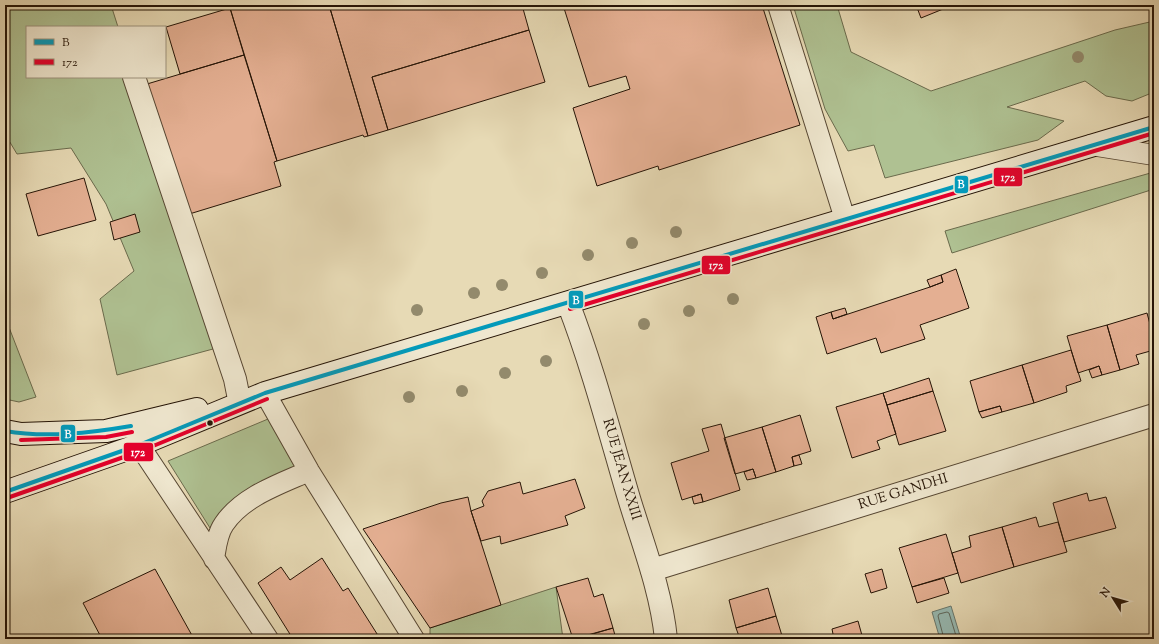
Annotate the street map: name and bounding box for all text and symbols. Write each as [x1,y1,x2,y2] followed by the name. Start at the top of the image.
[26,26,166,78] legend
[62,34,70,52] text: B
[62,54,78,72] text: 172
[993,167,1023,187] line badge: 172
[1000,170,1016,186] text: 172
[954,175,969,194] line badge: B
[957,177,965,193] text: B
[701,255,731,275] line badge: 172
[708,258,724,274] text: 172
[568,290,584,309] line badge: B
[572,293,580,309] text: B
[597,416,645,523] street label: RUE JEAN XXIII
[205,418,215,428] unlabelled marker
[60,424,76,443] line badge: B
[64,427,72,443] text: B
[123,442,154,462] line badge: 172
[130,445,146,461] text: 172
[856,469,951,516] street label: RUE GANDHI
[1093,578,1133,618] north arrow
[1096,584,1115,602] text: N

